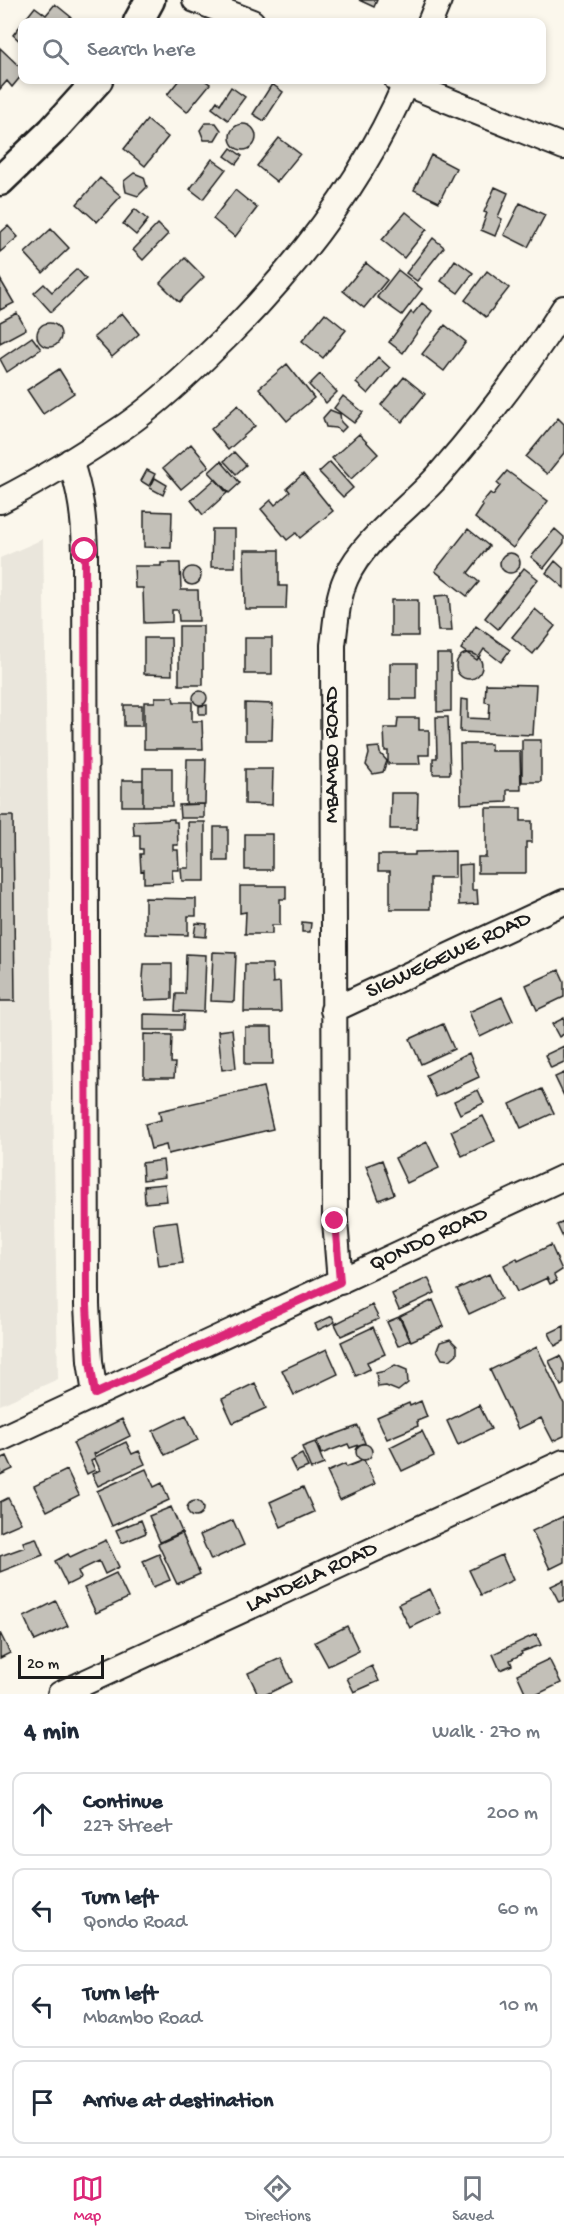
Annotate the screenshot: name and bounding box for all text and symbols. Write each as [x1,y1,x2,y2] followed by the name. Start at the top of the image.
[18,18,546,84] search box
[39,35,72,68] icon: search
[87,38,195,64] text: Search here
[71,537,97,563] route start
[320,686,346,823] street label: MBAMBO ROAD
[362,906,536,1006] street label: SIGWEGEWE ROAD
[366,1201,493,1279] street label: QONDO ROAD
[321,1207,347,1233] route end
[242,1536,382,1620] street label: LANDELA ROAD
[18,1652,104,1680] scale bar
[27,1656,59,1675] text: 20 m
[24,1718,79,1749] text: 4 min
[432,1722,540,1745] text: Walk · 270 m
[83,1790,163,1816] text: Continue
[26,1798,59,1831] icon: ahead
[487,1803,538,1826] text: 200 m
[83,1816,171,1839] text: 227 Street
[83,1886,157,1912] text: Turn left
[26,1894,59,1927] icon: left
[498,1899,538,1922] text: 60 m
[83,1912,187,1935] text: Qondo Road
[83,1982,157,2008] text: Turn left
[26,1990,59,2023] icon: left
[500,1995,538,2018] text: 10 m
[83,2008,202,2031] text: Mbambo Road
[26,2086,59,2119] icon: arrive
[83,2089,273,2115] text: Arrive at destination
[71,2172,104,2227] tab: Map
[245,2172,311,2227] tab: Directions
[452,2172,493,2227] tab: Saved

